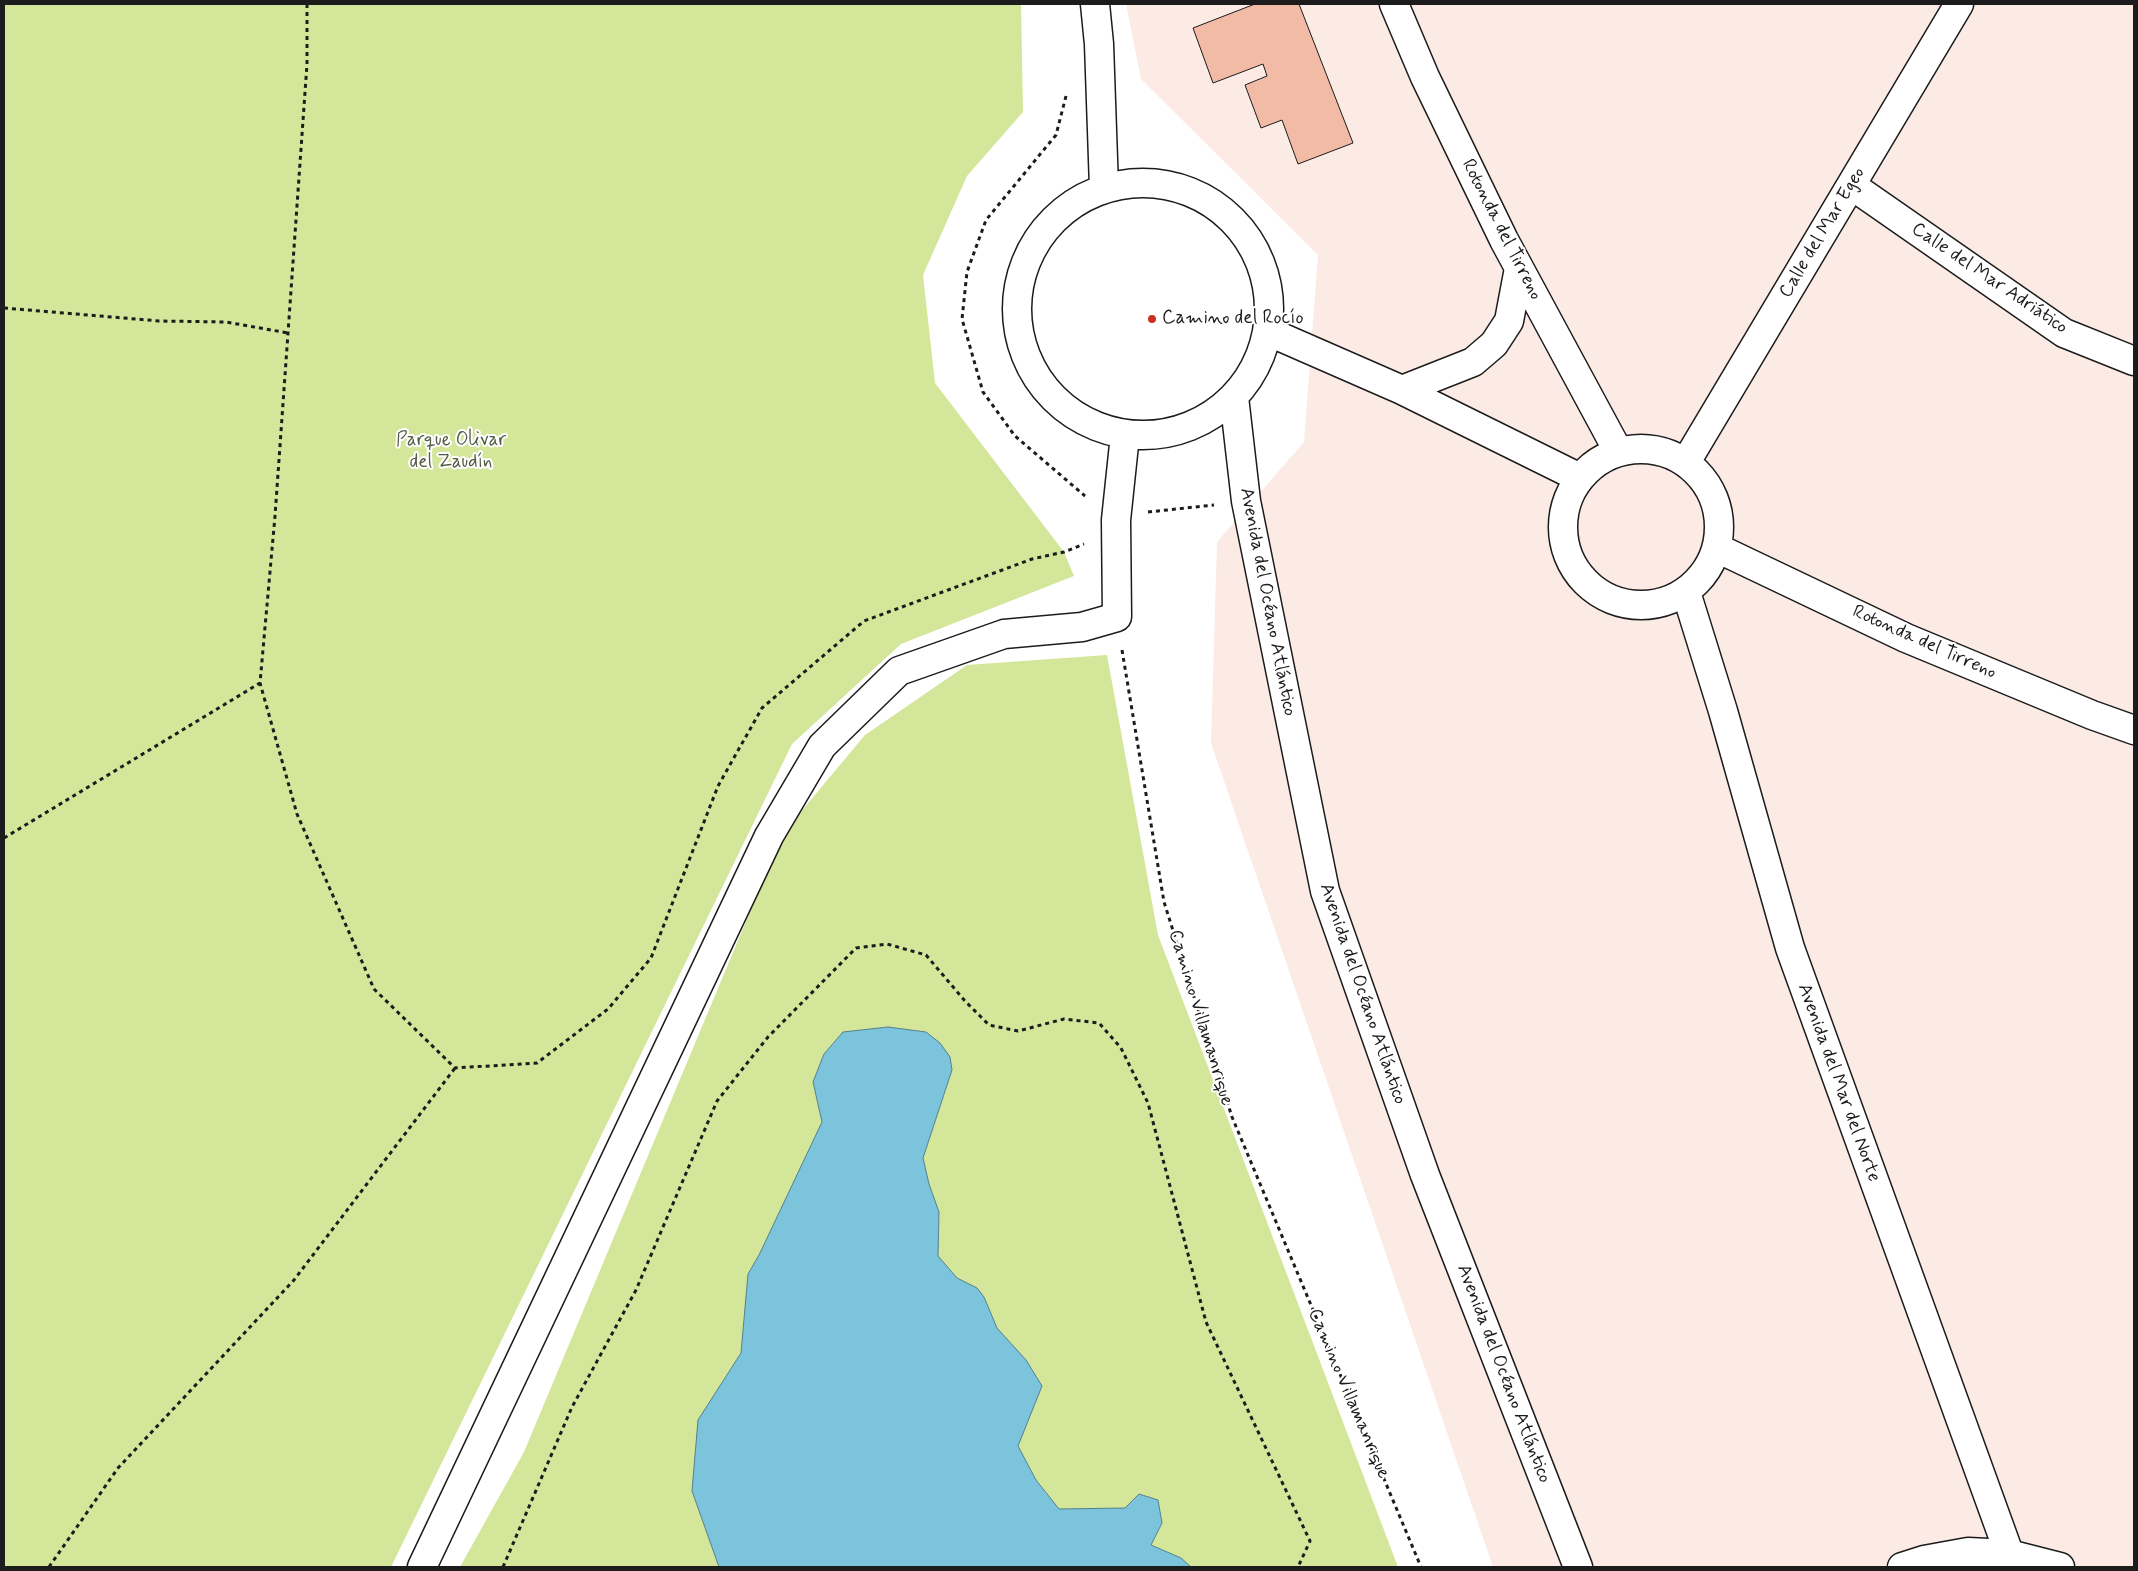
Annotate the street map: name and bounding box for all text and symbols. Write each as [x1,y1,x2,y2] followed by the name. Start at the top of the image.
[1456,156,1546,304] street label: Rotonda del Tirreno
[1775,163,1871,303] street label: Calle del Mar Egeo
[1907,218,2071,340] street label: Calle del Mar Adriático
[1162,308,1304,330] place label: Camino del Rocío
[1146,313,1158,325] marker: Camino del Rocío
[396,430,506,474] park label: Parque Olivar del Zaudín
[1234,486,1300,718] street label: Avenida del Océano Atlántico
[1849,601,1999,685] street label: Rotonda del Tirreno
[1313,880,1411,1108] street label: Avenida del Océano Atlántico
[1162,927,1238,1109] street label: Camino Villamanrique
[1791,981,1885,1185] street label: Avenida del Mar del Norte
[1451,1261,1555,1487] street label: Avenida del Océano Atlántico
[1302,1306,1394,1482] street label: Camino Villamanrique

